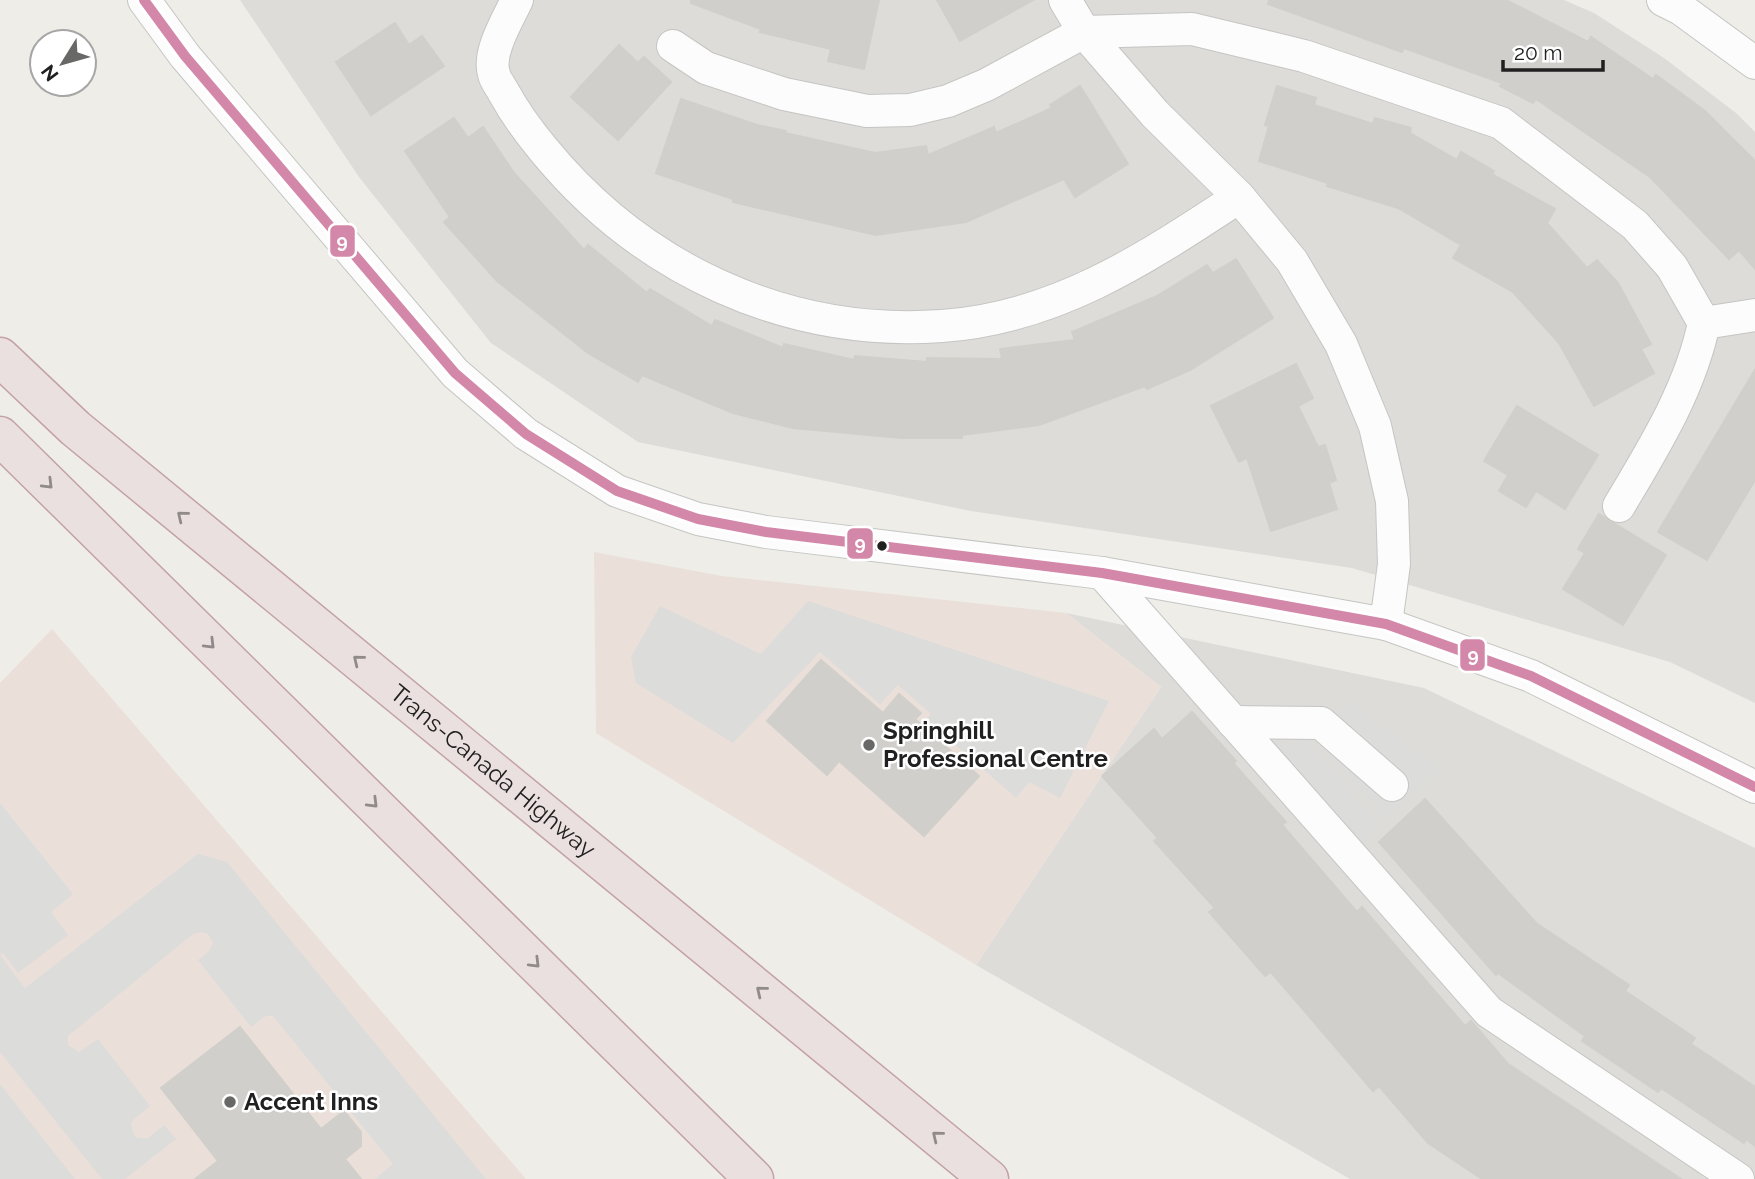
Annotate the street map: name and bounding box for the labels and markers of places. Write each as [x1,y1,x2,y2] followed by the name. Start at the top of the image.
[875,539,889,553] unlabelled marker
[883,716,1108,773] place label: Springhill Professional Centre
[861,737,877,753] marker: Springhill Professional Centre
[244,1087,378,1116] place label: Accent Inns
[222,1094,238,1110] marker: Accent Inns

